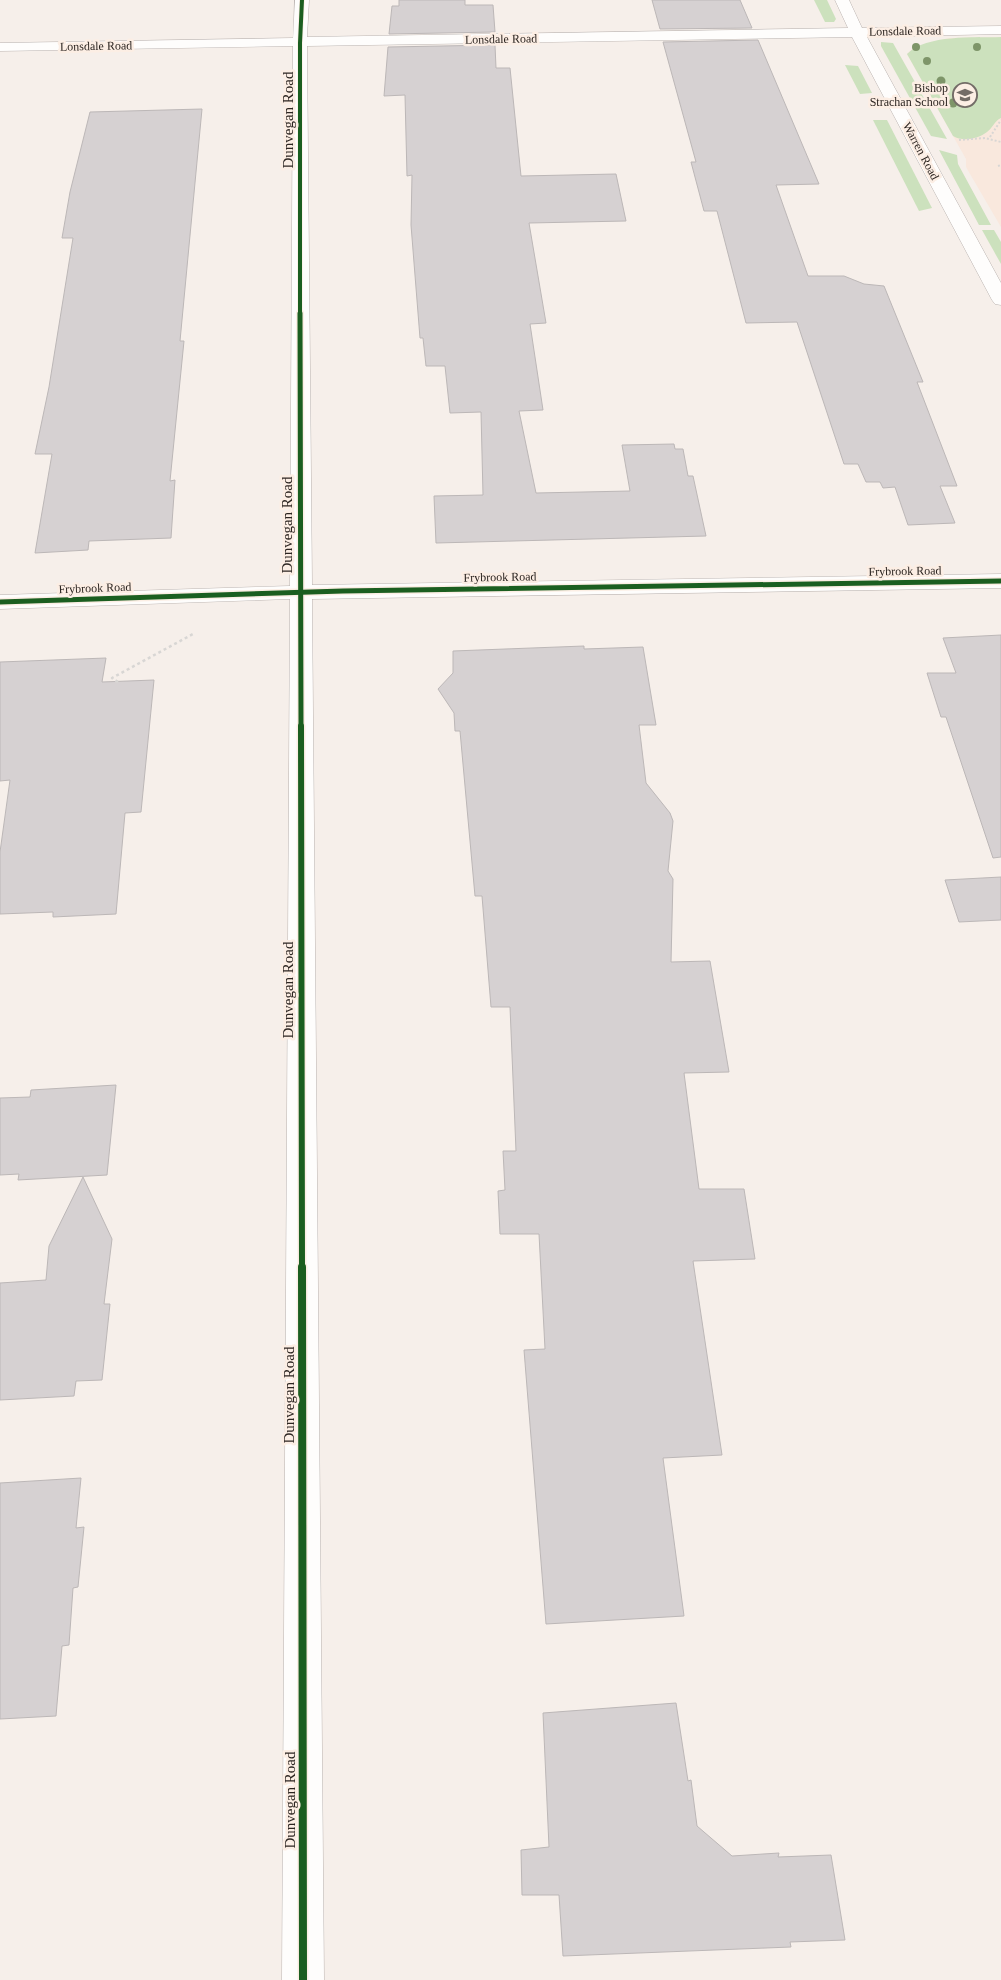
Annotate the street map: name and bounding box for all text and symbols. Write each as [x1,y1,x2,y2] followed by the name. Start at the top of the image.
[869,23,941,39] street label: Lonsdale Road
[465,31,537,47] street label: Lonsdale Road
[60,38,132,54] street label: Lonsdale Road
[280,71,296,169] street label: Dunvegan Road
[870,81,949,109] place label: Bishop Strachan School
[952,82,978,108] school or university icon: Bishop Strachan School
[900,120,942,182] street label: Warren Road
[279,476,295,574] street label: Dunvegan Road
[868,563,942,579] street label: Frybrook Road
[463,569,537,585] street label: Frybrook Road
[58,580,132,596] street label: Frybrook Road
[280,941,296,1039] street label: Dunvegan Road
[281,1346,297,1444] street label: Dunvegan Road
[282,1751,298,1849] street label: Dunvegan Road

